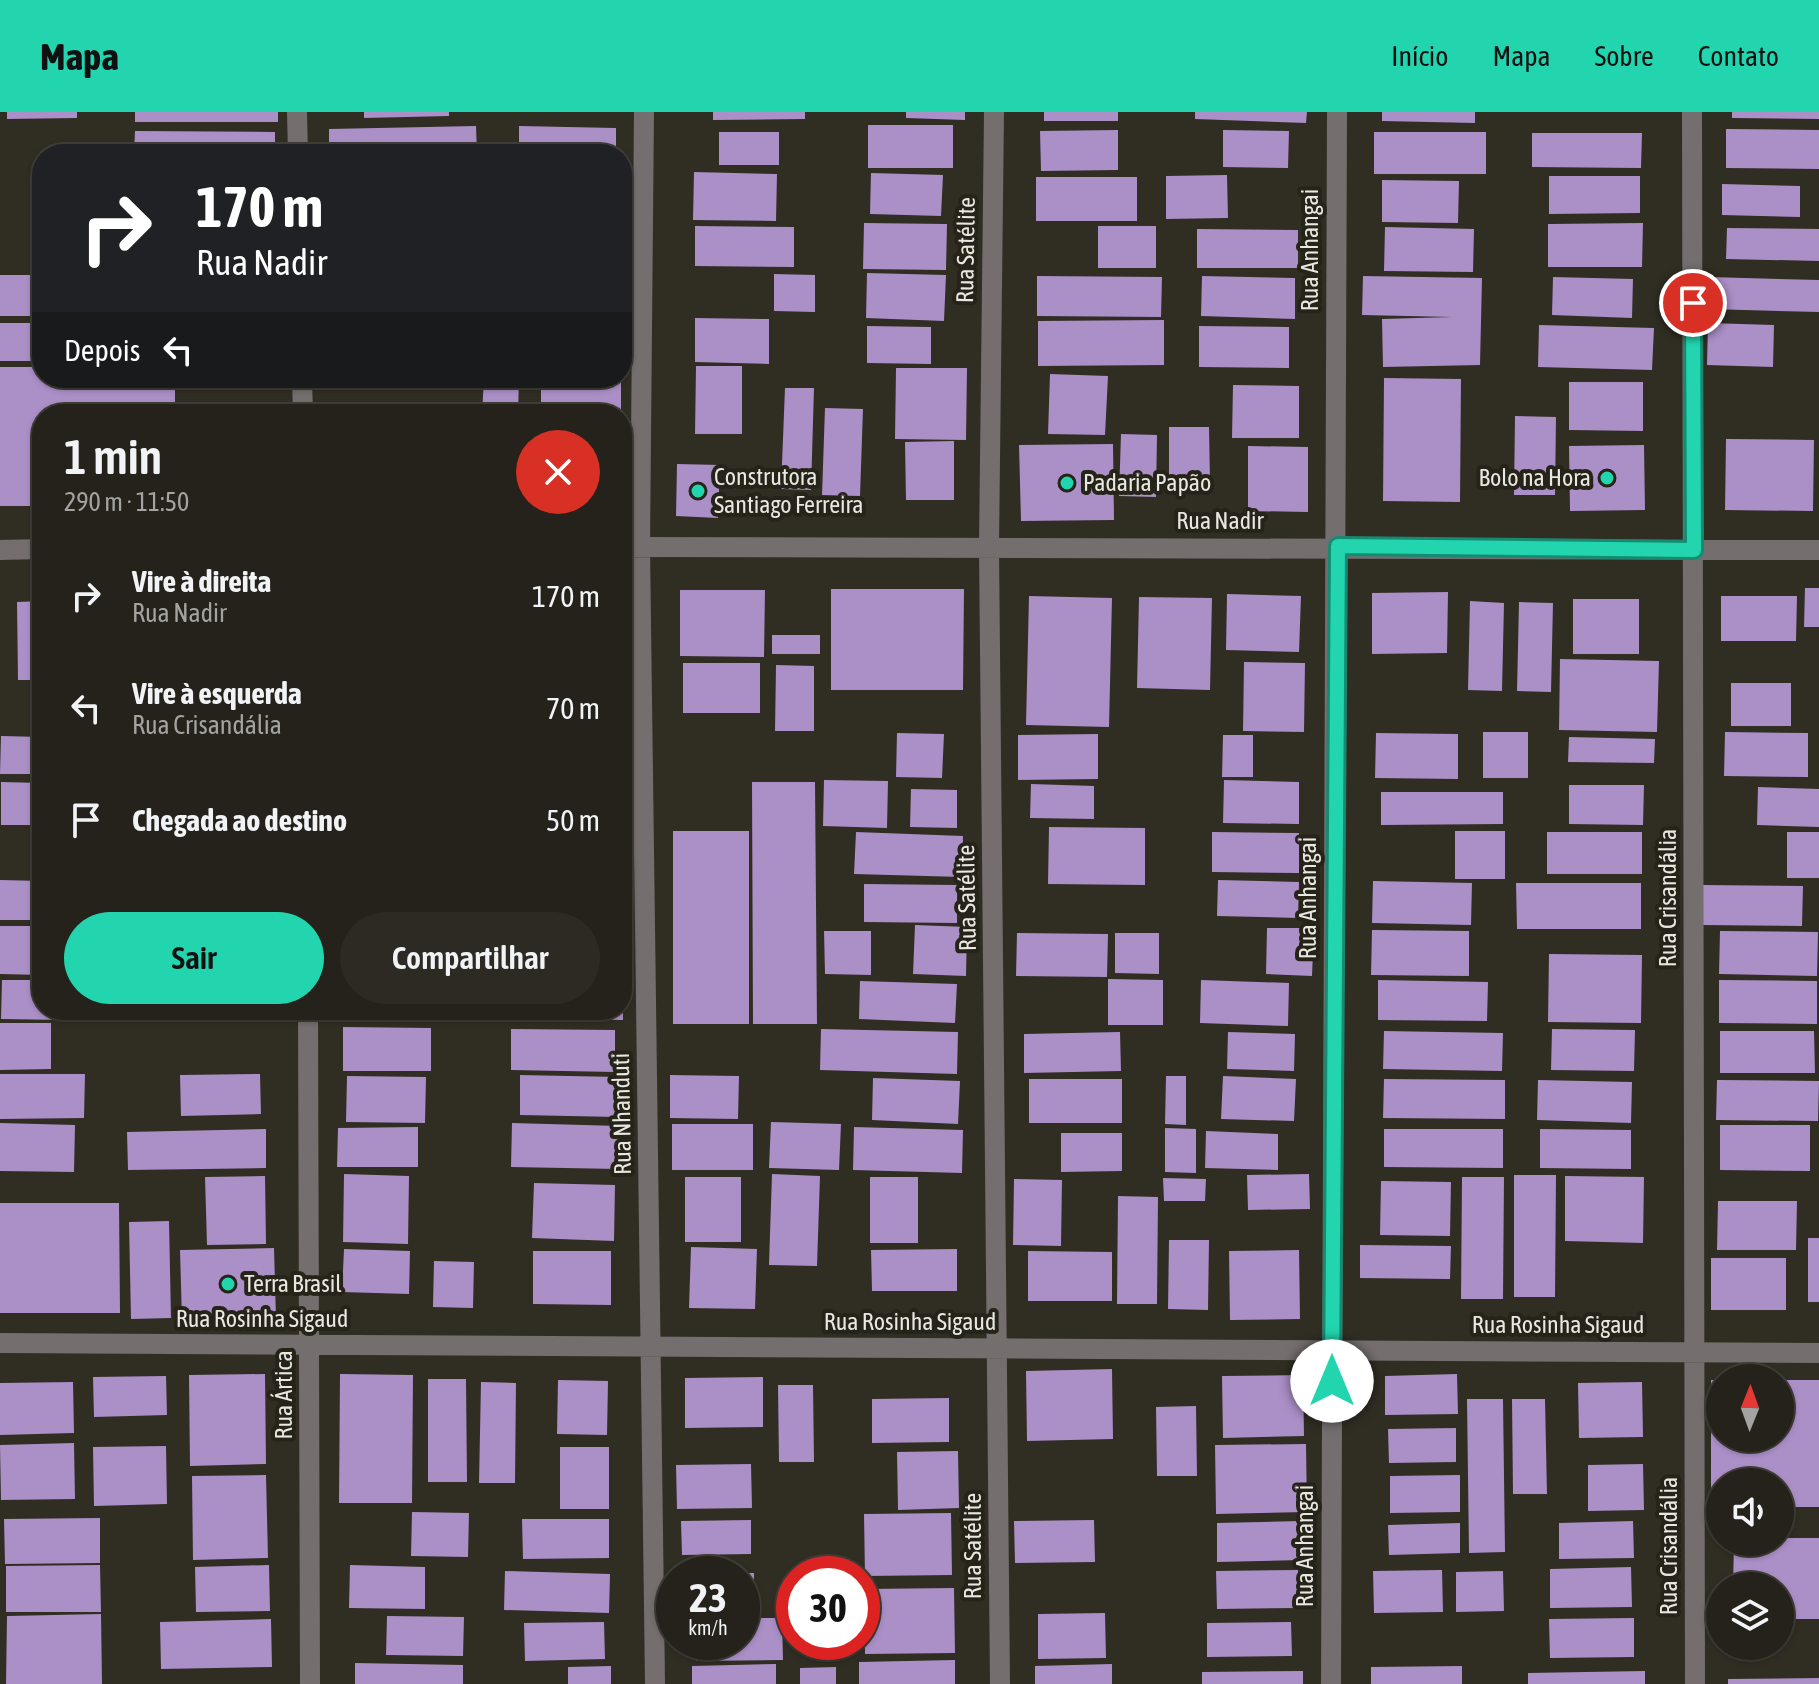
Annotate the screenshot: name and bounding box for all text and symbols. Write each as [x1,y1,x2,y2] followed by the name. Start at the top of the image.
[40,35,119,78] text: Mapa
[1391,40,1448,72] text: Início
[1492,40,1550,72] text: Mapa
[1594,40,1654,72] text: Sobre
[1698,40,1779,72] text: Contato
[196,175,323,239] text: 170 m
[64,176,168,280] icon: right
[1296,189,1323,311] street label: Rua Anhangai
[951,197,980,303] street label: Rua Satélite
[196,241,327,283] text: Rua Nadir
[1659,269,1727,337] pin
[1671,281,1715,325] icon: arrive
[156,328,200,372] icon: left
[64,333,140,367] text: Depois
[64,429,162,484] text: 1 min
[516,430,600,514] button: close
[714,463,863,518] place label: Construtora Santiago Ferreira
[1479,464,1591,491] place label: Bolo na Hora
[1083,469,1211,496] place label: Padaria Papão
[1598,469,1616,487] marker: Bolo na Hora
[1058,474,1076,492] marker: Padaria Papão
[689,482,707,500] marker: Construtora Santiago Ferreira
[64,487,189,517] text: 290 m · 11:50
[1176,507,1265,534] street label: Rua Nadir
[132,564,271,598] text: Vire à direita
[64,574,108,618] icon: right
[532,579,600,613] text: 170 m
[132,598,227,628] text: Rua Nadir
[132,676,302,710] text: Vire à esquerda
[64,686,108,730] icon: left
[546,691,600,725] text: 70 m
[132,710,282,740] text: Rua Crisandália
[64,798,108,842] icon: arrive
[132,803,347,837] text: Chegada ao destino
[546,803,600,837] text: 50 m
[1654,829,1681,967] street label: Rua Crisandália
[1294,837,1321,959] street label: Rua Anhangai
[952,845,981,951] street label: Rua Satélite
[64,912,324,1004] button: Sair
[340,912,600,1004] button: Compartilhar
[607,1053,636,1175] street label: Rua Nhanduti
[244,1270,342,1297] place label: Terra Brasil
[219,1275,237,1293] marker: Terra Brasil
[176,1305,348,1332] street label: Rua Rosinha Sigaud
[824,1308,996,1335] street label: Rua Rosinha Sigaud
[1472,1311,1644,1338] street label: Rua Rosinha Sigaud
[1290,1339,1374,1423] position arrow
[270,1350,297,1440] street label: Rua Ártica
[1706,1364,1794,1452] north arrow
[1706,1364,1794,1660] map controls
[1706,1468,1794,1556] button: sound
[1655,1477,1682,1615] street label: Rua Crisandália
[1291,1485,1318,1607] street label: Rua Anhangai
[959,1493,986,1599] street label: Rua Satélite
[776,1556,880,1660] speed limit sign: 30
[1706,1572,1794,1660] button: layers
[689,1575,727,1620] text: 23
[688,1616,728,1639] text: km/h

